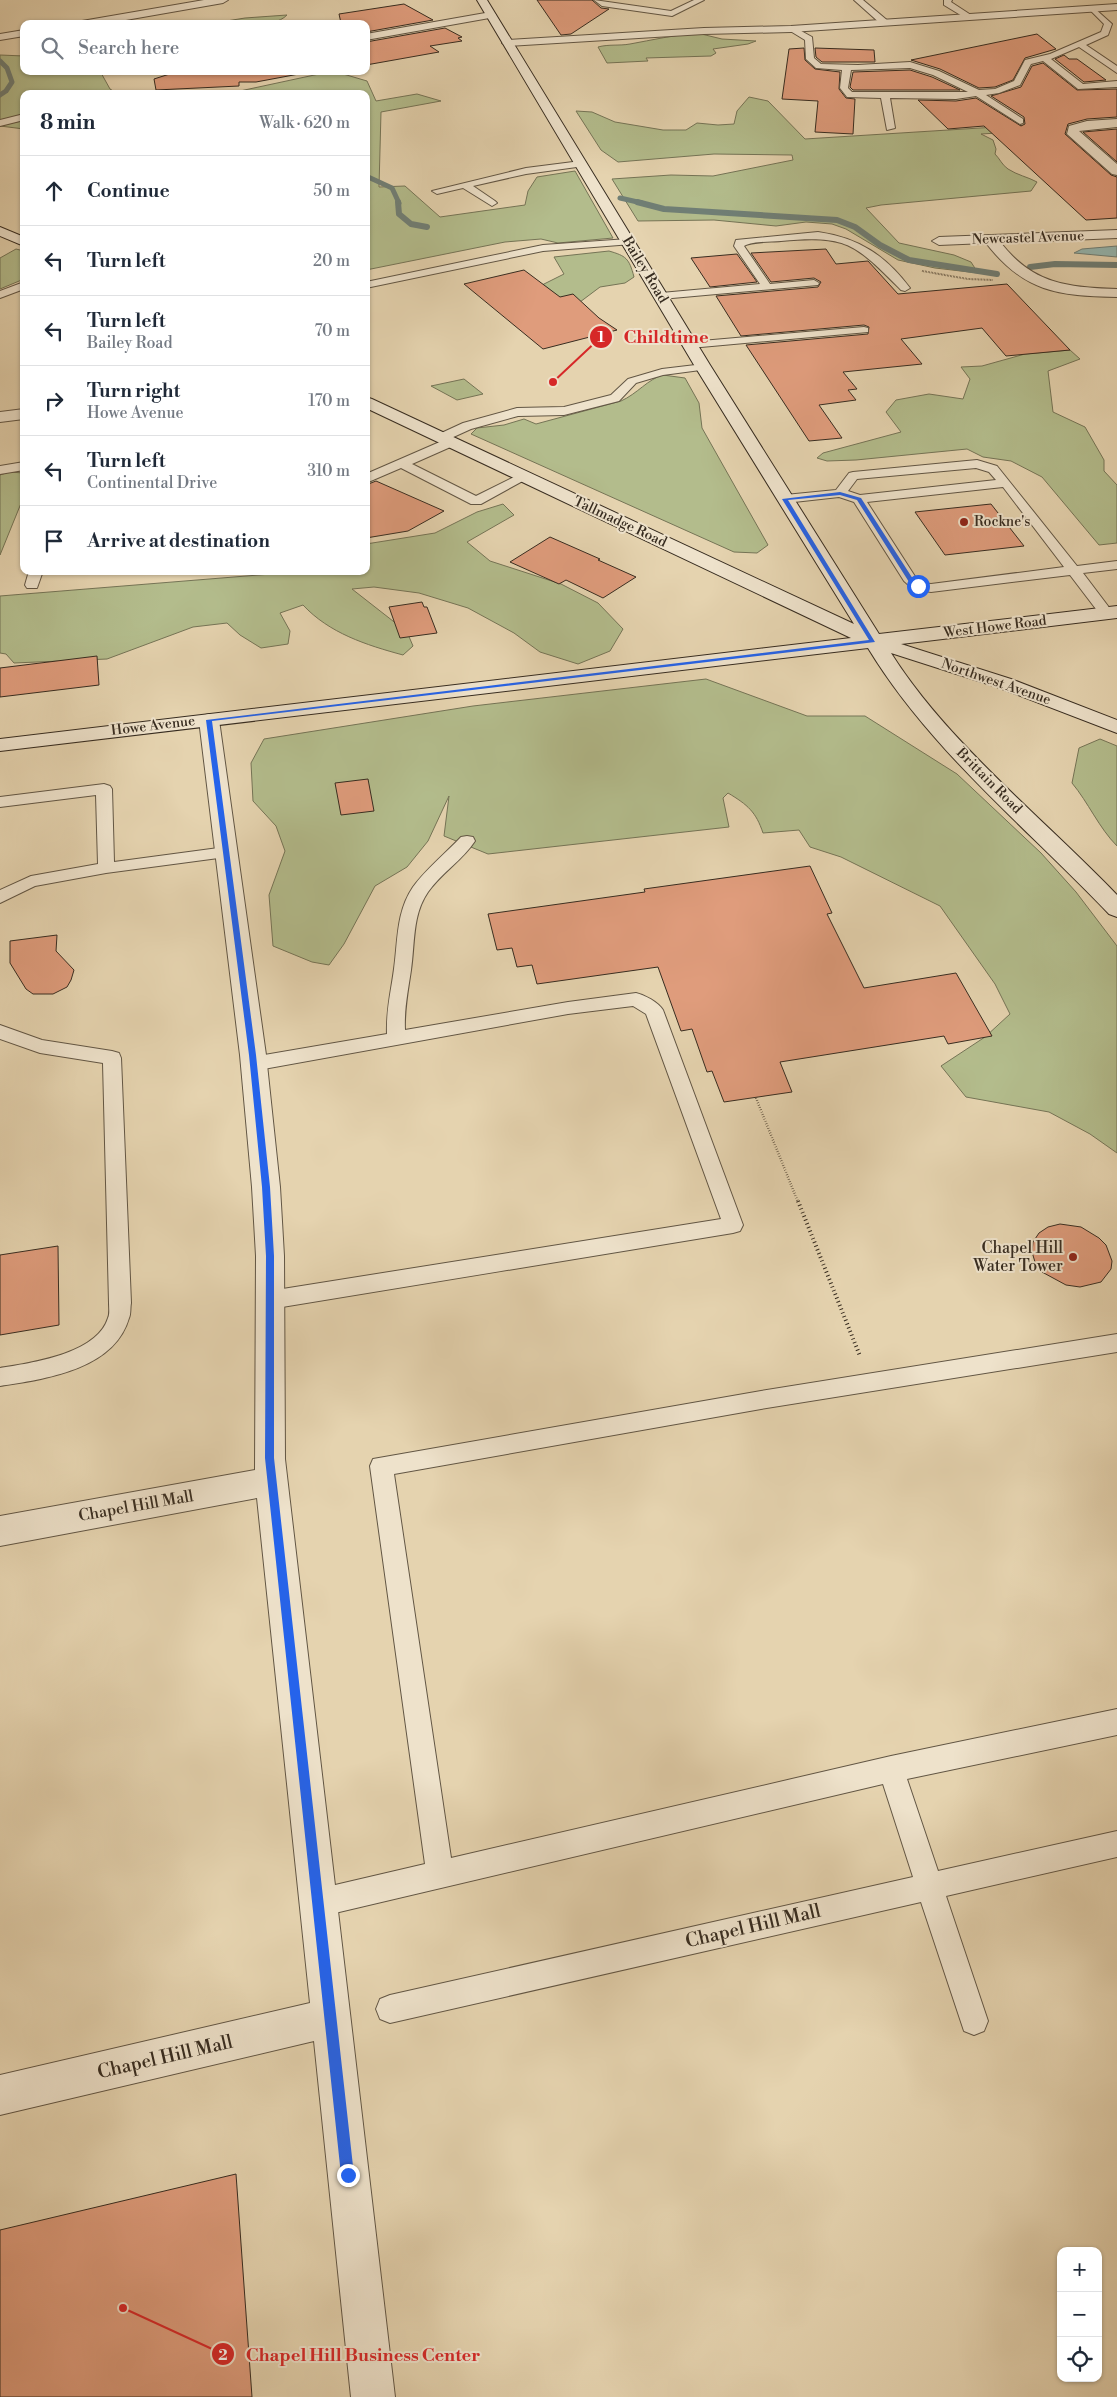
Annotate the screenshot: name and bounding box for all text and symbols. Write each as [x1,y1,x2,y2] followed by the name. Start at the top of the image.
[20,20,370,75] search box
[38,34,66,62] icon: search
[78,36,179,60] text: Search here
[40,110,95,136] text: 8 min
[259,113,350,133] text: Walk · 620 m
[40,177,68,205] icon: ahead
[87,179,170,203] text: Continue
[313,181,350,201] text: 50 m
[972,227,1084,249] street label: Newcastel Avenue
[617,232,672,307] street label: Bailey Road
[40,247,68,275] icon: left
[87,249,166,273] text: Turn left
[313,251,350,271] text: 20 m
[87,309,166,333] text: Turn left
[40,317,68,345] icon: left
[588,320,718,353] callout: Childtime
[314,321,350,341] text: 70 m
[623,326,709,349] text: Childtime
[597,328,605,347] text: 1
[87,333,173,353] text: Bailey Road
[87,379,180,403] text: Turn right
[40,387,68,415] icon: right
[308,391,350,411] text: 170 m
[87,403,184,423] text: Howe Avenue
[87,449,166,473] text: Turn left
[40,457,68,485] icon: left
[307,461,350,481] text: 310 m
[87,473,217,493] text: Continental Drive
[570,492,670,552] street label: Tallmadge Road
[974,513,1031,531] place label: Rockne's
[958,516,970,528] marker: Rockne's
[40,527,68,555] icon: arrive
[87,529,270,553] text: Arrive at destination
[907,575,930,598] route start
[941,612,1048,642] street label: West Howe Road
[939,655,1053,709] street label: Northwest Avenue
[110,712,196,740] street label: Howe Avenue
[951,743,1026,818] street label: Brittain Road
[972,1238,1063,1276] place label: Chapel Hill Water Tower
[1067,1251,1079,1263] marker: Chapel Hill Water Tower
[77,1486,195,1526] street label: Chapel Hill Mall
[683,1899,823,1953] street label: Chapel Hill Mall
[95,2030,235,2084] street label: Chapel Hill Mall
[337,2164,360,2187] route end
[1057,2247,1102,2382] map controls
[1057,2247,1102,2292] button: +
[1057,2292,1102,2337] button: −
[1057,2337,1102,2382] button: locate
[211,2338,491,2371] callout: Chapel Hill Business Center
[246,2344,480,2367] text: Chapel Hill Business Center
[218,2346,228,2365] text: 2

